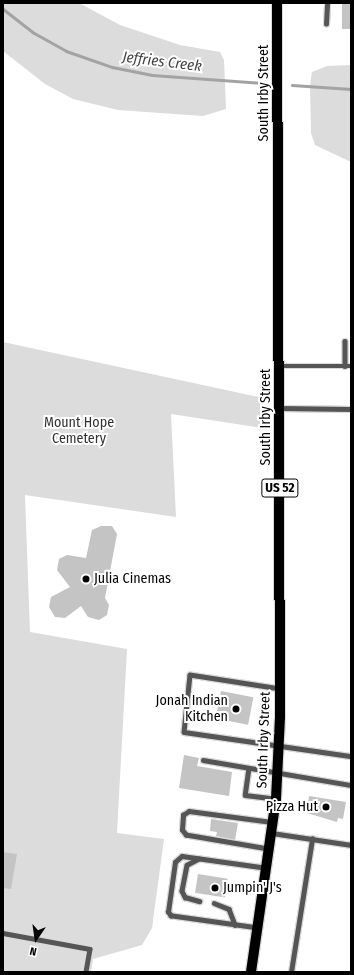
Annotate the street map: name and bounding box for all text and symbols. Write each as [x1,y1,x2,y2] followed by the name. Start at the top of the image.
[256,45,272,141] street label: South Irby Street
[121,48,203,76] water label: Jeffries Creek
[258,369,274,465] street label: South Irby Street
[44,415,114,448] park label: Mount Hope Cemetery
[261,477,299,499] road number: US 52
[94,571,171,587] place label: Julia Cinemas
[81,574,91,584] marker: Julia Cinemas
[254,691,274,789] street label: South Irby Street
[156,693,228,726] place label: Jonah Indian Kitchen
[231,704,241,714] marker: Jonah Indian Kitchen
[266,799,318,815] place label: Pizza Hut
[321,802,331,812] marker: Pizza Hut
[223,880,282,896] place label: Jumpin' J's
[210,883,220,893] marker: Jumpin' J's
[16,919,56,959] north arrow
[29,944,38,958] text: N

